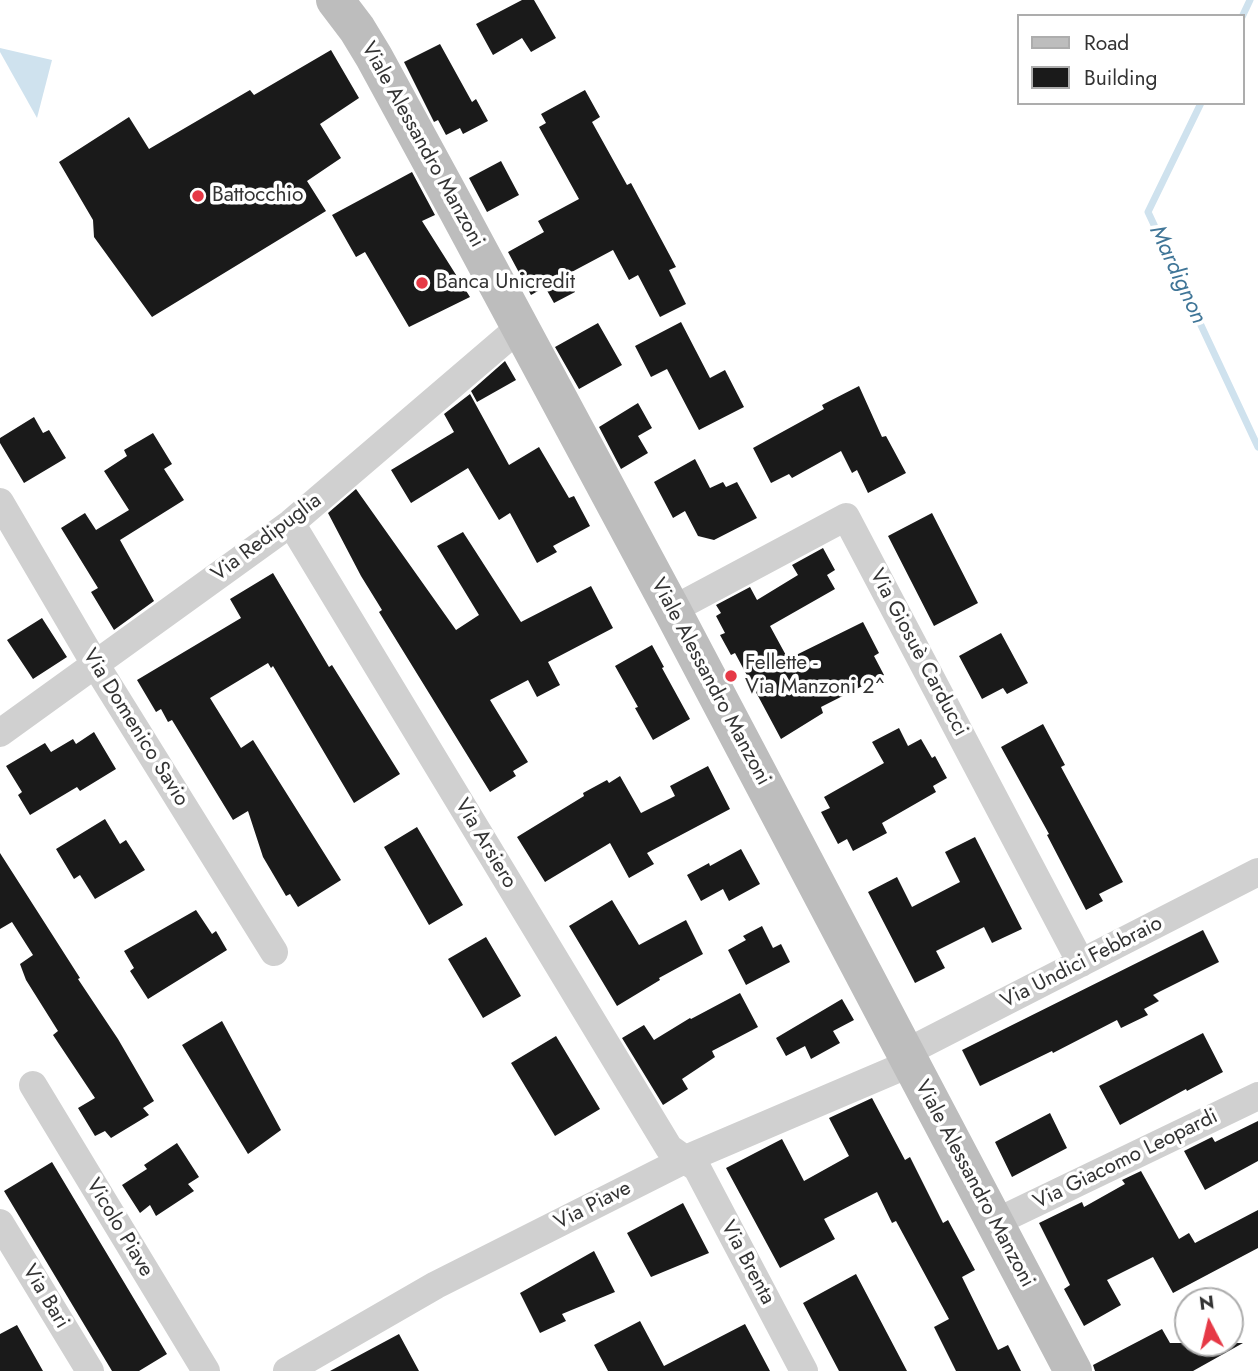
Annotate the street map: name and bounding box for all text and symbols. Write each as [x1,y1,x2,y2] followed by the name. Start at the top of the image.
[1016,14,1244,105] legend
[1084,28,1129,58] text: Road
[355,38,489,252] street label: Viale Alessandro Manzoni
[1084,63,1157,93] text: Building
[212,183,303,209] place label: Battocchio
[190,188,206,204] marker: Battocchio
[1142,221,1212,329] water label: Mardignon
[436,270,575,296] place label: Banca Unicredit
[414,275,430,291] marker: Banca Unicredit
[207,488,327,588] street label: Via Redipuglia
[863,565,973,741] street label: Via Giosuè Carducci
[645,574,775,790] street label: Viale Alessandro Manzoni
[76,645,194,811] street label: Via Domenico Savio
[745,651,885,701] place label: Fellette - Via Manzoni 2^
[723,668,739,684] marker: Fellette - Via Manzoni 2^
[448,795,522,893] street label: Via Arsiero
[997,911,1167,1015] street label: Via Undici Febbraio
[909,1076,1039,1292] street label: Viale Alessandro Manzoni
[1030,1104,1222,1216] street label: Via Giacomo Leopardi
[80,1174,158,1282] street label: Vicolo Piave
[551,1176,635,1236] street label: Via Piave
[714,1217,780,1309] street label: Via Brenta
[16,1260,74,1334] street label: Via Bari
[1174,1287,1244,1357] north arrow
[1197,1288,1216,1317] text: N

